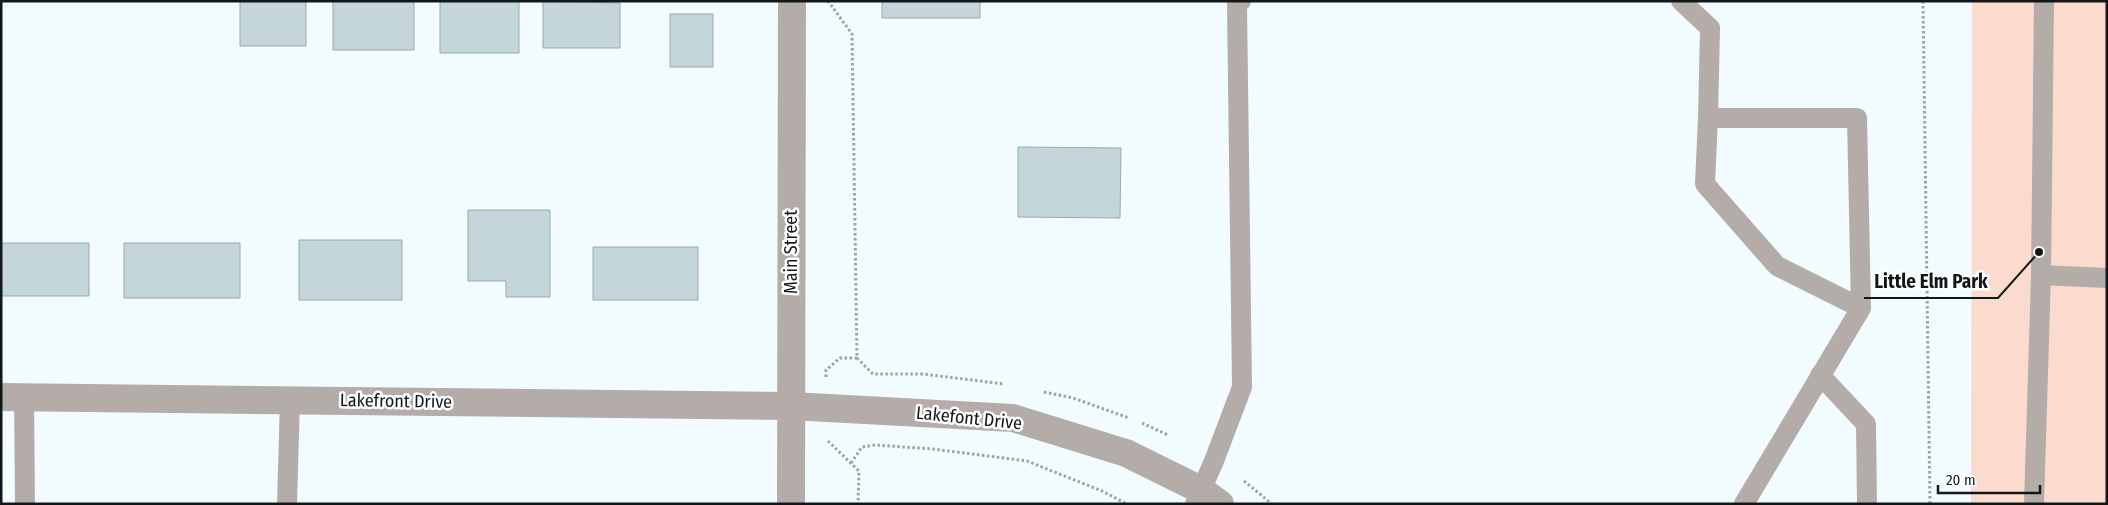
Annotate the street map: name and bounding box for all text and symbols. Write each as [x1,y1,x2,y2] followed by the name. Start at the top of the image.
[780,210,802,294] street label: Main Street
[1864,264,1998,298] callout: Little Elm Park
[1874,270,1988,293] text: Little Elm Park
[340,389,452,413] street label: Lakefront Drive
[915,402,1023,435] street label: Lakefont Drive
[1938,462,2040,494] scale bar
[1946,471,1976,489] text: 20 m

